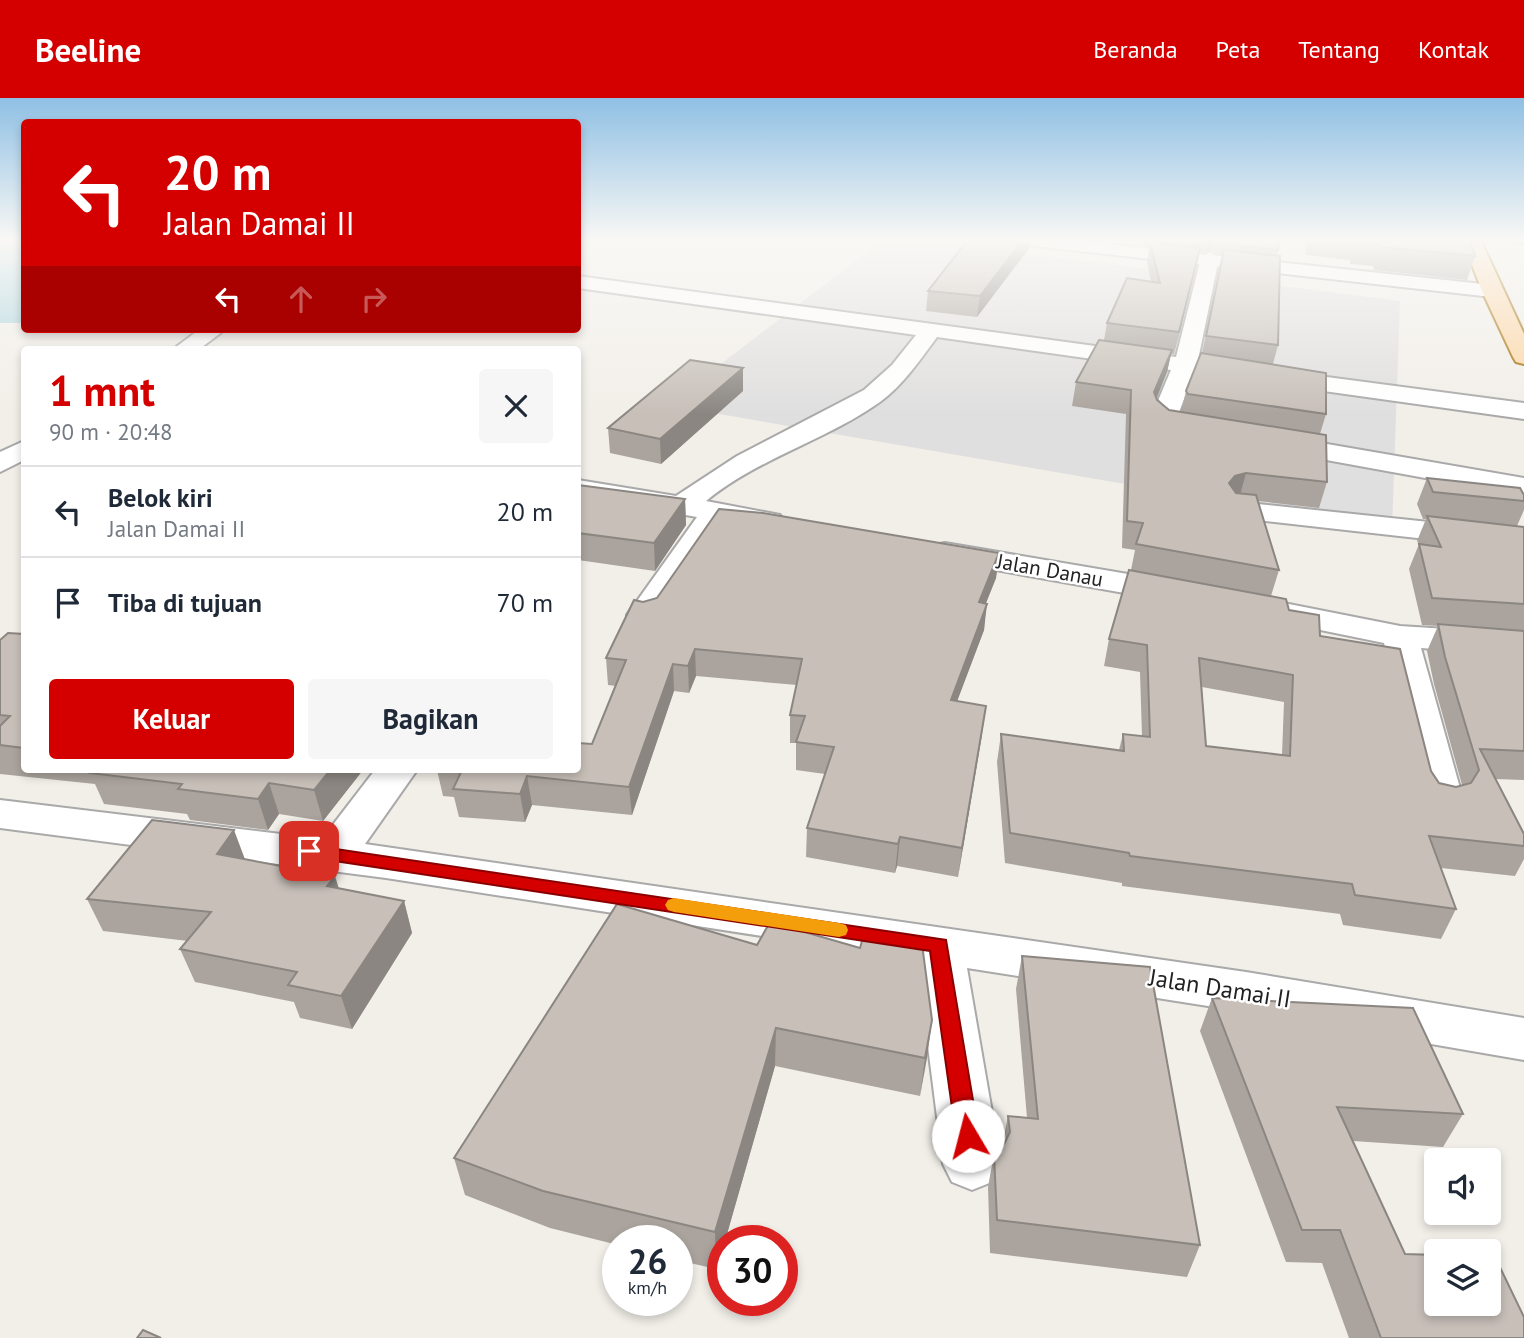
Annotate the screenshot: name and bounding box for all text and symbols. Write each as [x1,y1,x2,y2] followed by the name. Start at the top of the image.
[35,28,141,71] text: Beeline
[1093,34,1178,65] text: Beranda
[1216,34,1260,65] text: Peta
[1298,34,1380,65] text: Tentang
[1418,34,1489,65] text: Kontak
[164,140,271,204] text: 20 m
[49,147,140,238] icon: left
[164,202,355,244] text: Jalan Damai II
[209,280,247,318] icon: left
[282,280,320,318] icon: ahead
[355,280,393,318] icon: right
[49,363,155,418] text: 1 mnt
[479,369,553,443] button: close
[49,417,173,446] text: 90 m · 20:48
[108,481,213,514] text: Belok kiri
[49,493,87,531] icon: left
[497,495,553,528] text: 20 m
[108,514,245,543] text: Jalan Damai II
[994,547,1105,593] street label: Jalan Danau
[49,584,87,622] icon: arrive
[108,586,262,619] text: Tiba di tujuan
[497,586,553,619] text: 70 m
[49,679,294,759] button: Keluar
[308,679,553,759] button: Bagikan
[279,821,339,881] pin
[290,832,328,870] icon: arrive
[1146,961,1293,1015] street label: Jalan Damai II
[931,1099,1005,1173] position arrow
[1424,1148,1501,1316] map controls
[1424,1148,1501,1225] button: sound
[707,1225,798,1316] speed limit sign: 30
[628,1238,667,1284] text: 26
[1424,1239,1501,1316] button: layers
[628,1276,667,1299] text: km/h

